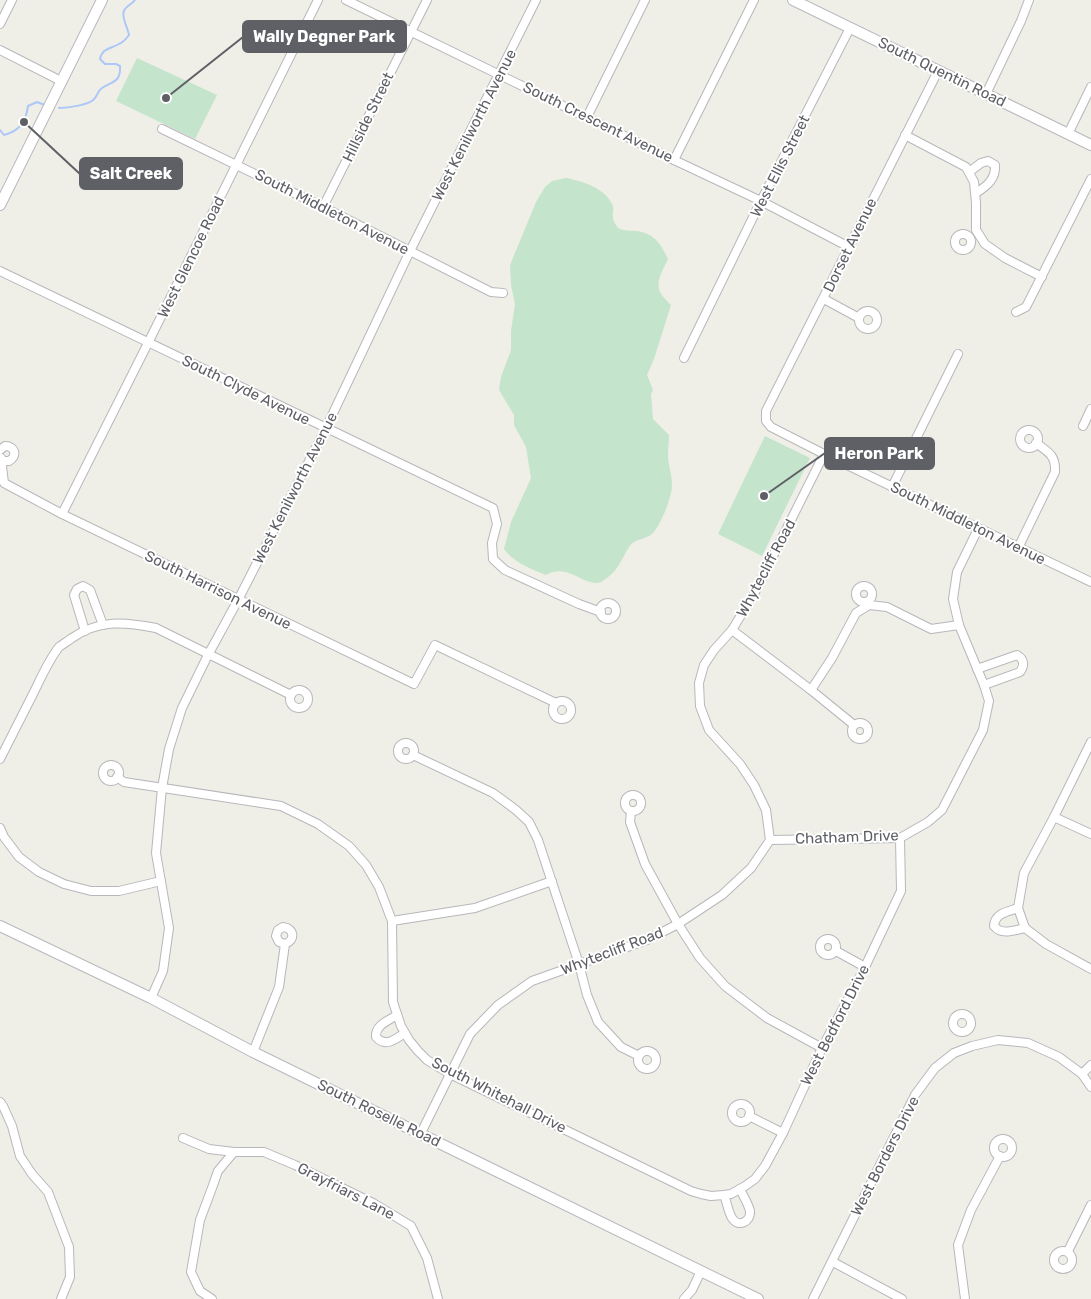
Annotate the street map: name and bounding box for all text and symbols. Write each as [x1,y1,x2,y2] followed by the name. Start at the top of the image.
[243,21,406,52] callout: Wally Degner Park
[253,27,396,46] text: Wally Degner Park
[875,33,1009,111] street label: South Quentin Road
[428,46,520,204] street label: West Kenilworth Avenue
[339,69,397,165] street label: Hillside Street
[520,78,676,166] street label: South Crescent Avenue
[747,112,813,220] street label: West Ellis Street
[80,158,182,189] callout: Salt Creek
[90,164,173,183] text: Salt Creek
[252,165,412,259] street label: South Middleton Avenue
[154,193,228,321] street label: West Glencoe Road
[819,195,881,295] street label: Dorset Avenue
[179,351,313,429] street label: South Clyde Avenue
[249,409,341,567] street label: West Kenilworth Avenue
[825,438,934,469] callout: Heron Park
[835,444,924,463] text: Heron Park
[887,478,1049,568] street label: South Middleton Avenue
[733,516,799,620] street label: Whytecliff Road
[142,547,294,633] street label: South Harrison Avenue
[795,826,899,848] street label: Chatham Drive
[558,923,666,979] street label: Whytecliff Road
[797,962,873,1088] street label: West Bedford Drive
[429,1053,569,1137] street label: South Whitehall Drive
[314,1075,444,1151] street label: South Roselle Road
[847,1093,923,1219] street label: West Borders Drive
[294,1159,398,1223] street label: Grayfriars Lane

